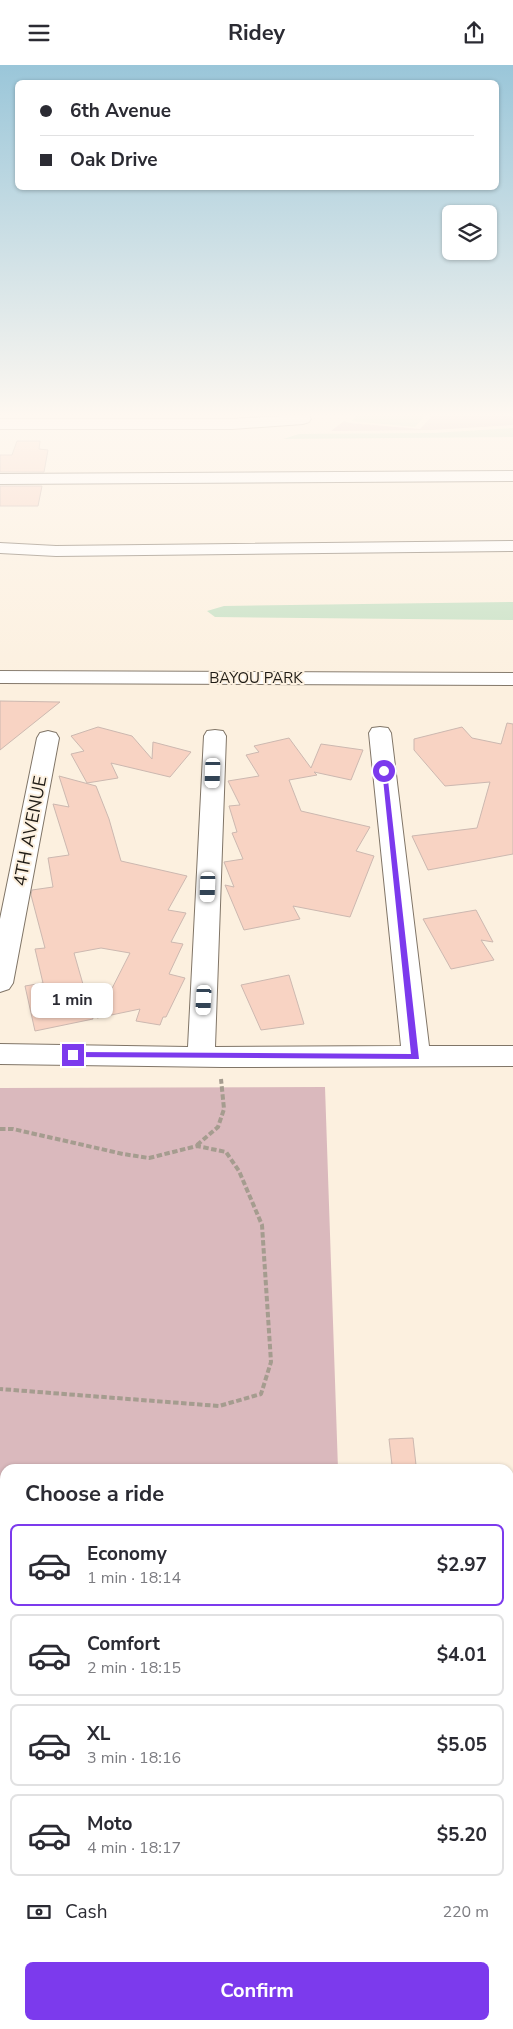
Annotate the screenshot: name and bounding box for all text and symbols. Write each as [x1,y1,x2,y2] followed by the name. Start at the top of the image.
[228,18,285,48] text: Ridey
[25,19,53,47] icon: menu
[460,19,488,47] icon: share
[70,98,171,124] text: 6th Avenue
[70,147,158,173] text: Oak Drive
[442,205,497,260] map controls
[442,205,497,260] button: layers
[209,668,303,688] street label: BAYOU PARK
[204,758,221,788] car
[373,760,395,782] route start
[8,774,52,888] street label: 4TH AVENUE
[199,872,216,902] car
[32,983,114,1017] callout: 1 min
[195,985,212,1015] car
[51,989,93,1011] text: 1 min
[62,1044,84,1066] route end
[25,1479,164,1509] text: Choose a ride
[87,1541,167,1567] text: Economy
[27,1543,72,1588] icon: car
[437,1552,487,1578] text: $2.97
[87,1567,181,1589] text: 1 min · 18:14
[87,1631,160,1657] text: Comfort
[27,1633,72,1678] icon: car
[437,1642,487,1668] text: $4.01
[87,1657,181,1679] text: 2 min · 18:15
[87,1721,110,1747] text: XL
[27,1723,72,1768] icon: car
[437,1732,487,1758] text: $5.05
[87,1747,181,1769] text: 3 min · 18:16
[87,1811,133,1837] text: Moto
[27,1813,72,1858] icon: car
[437,1822,487,1848] text: $5.20
[87,1837,181,1859] text: 4 min · 18:17
[25,1898,53,1926] icon: cash
[65,1899,107,1925] text: Cash
[442,1901,489,1923] text: 220 m
[25,1962,489,2020] button: Confirm

